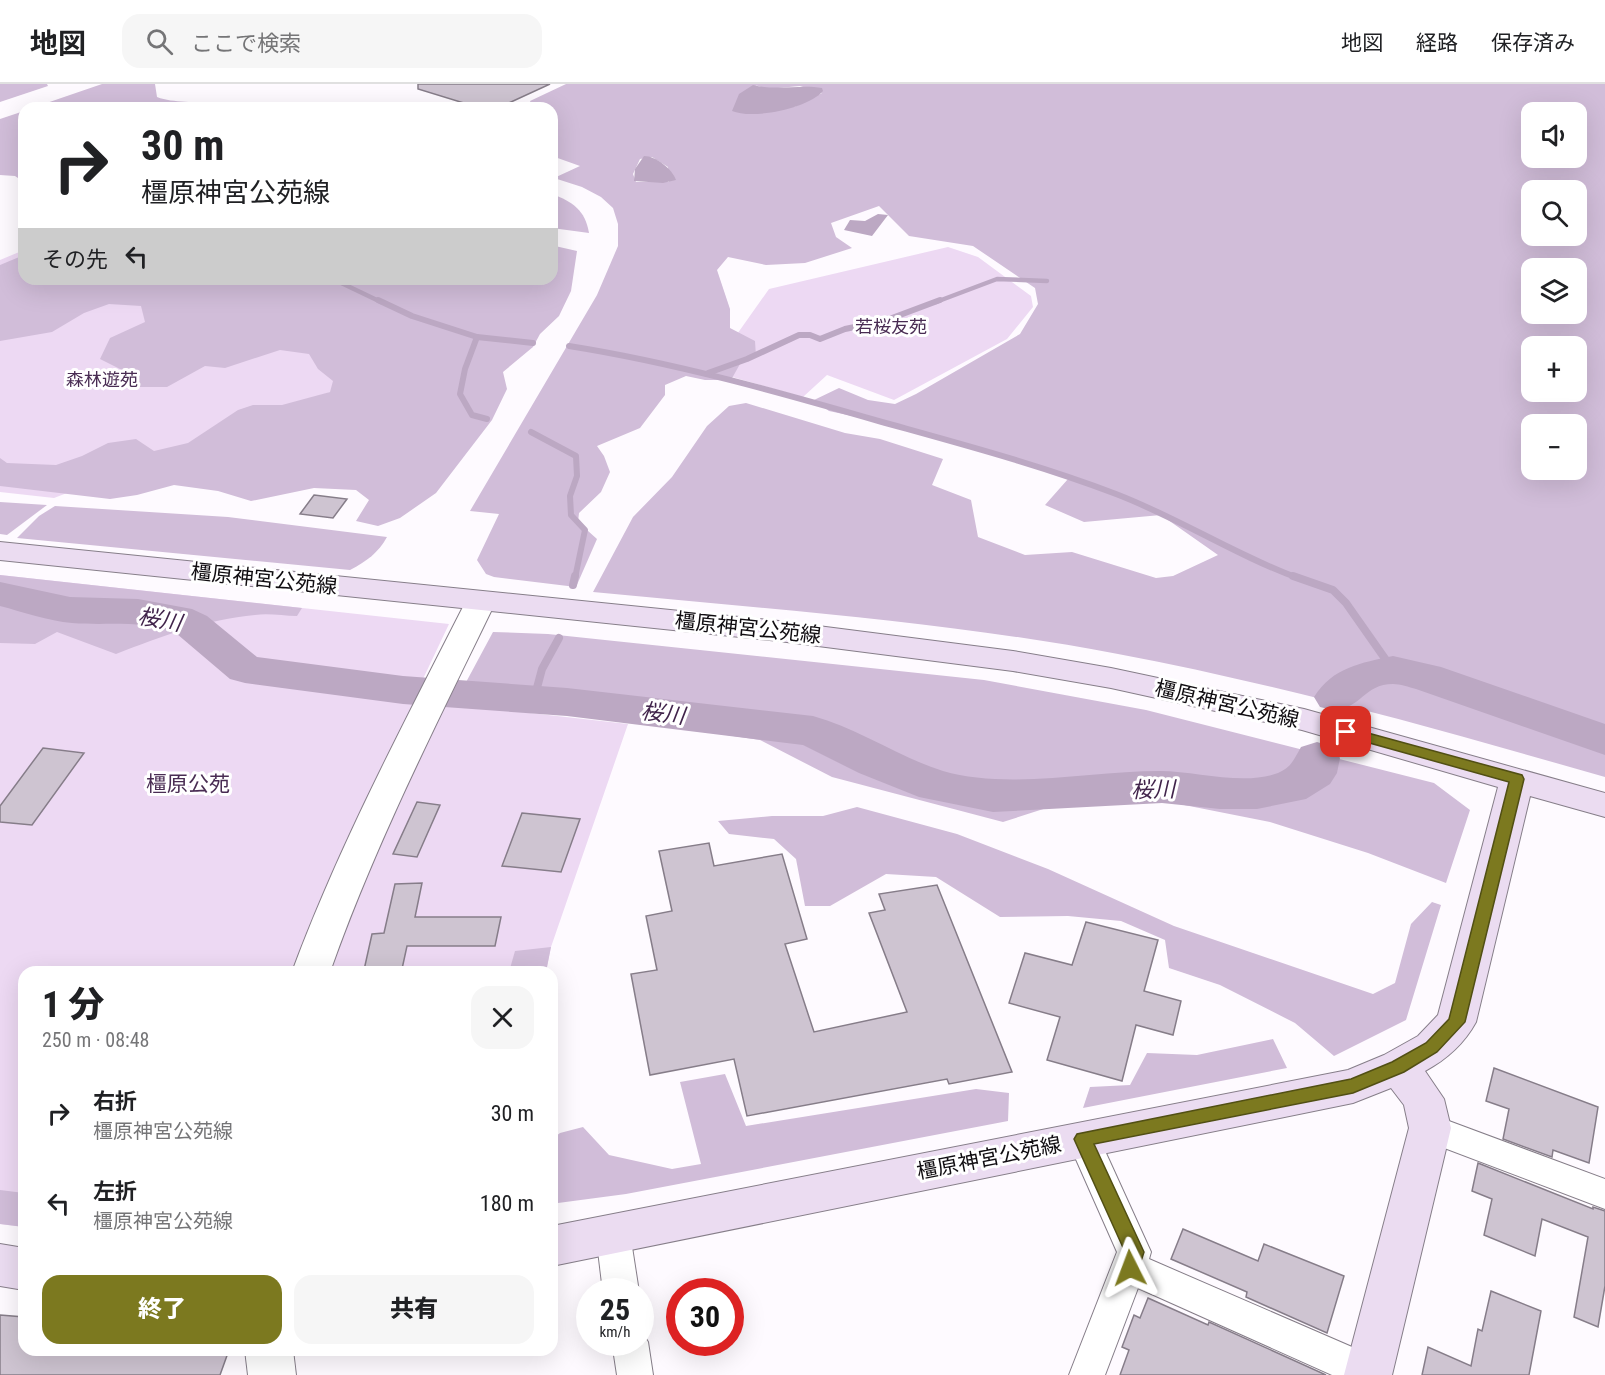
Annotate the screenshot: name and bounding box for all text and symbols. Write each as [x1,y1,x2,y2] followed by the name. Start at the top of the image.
[122,14,542,68] search box
[143,25,176,58] icon: search
[30,27,86,60] text: 地図
[191,31,301,56] text: ここで検索
[1341,31,1383,55] text: 地図
[1416,31,1458,55] text: 経路
[1491,31,1575,55] text: 保存済み
[1521,102,1587,480] map controls
[1521,102,1587,168] button: sound
[141,121,224,170] text: 30 m
[42,126,120,204] icon: right
[141,177,330,209] text: 橿原神宮公苑線
[1521,180,1587,246] button: search
[120,240,153,273] icon: left
[42,247,108,272] text: その先
[1521,258,1587,324] button: layers
[855,316,927,337] park label: 若桜友苑
[1521,336,1587,402] button: +
[66,369,138,390] park label: 森林遊苑
[1521,414,1587,480] button: −
[190,559,338,599] street label: 橿原神宮公苑線
[136,603,186,636] water label: 桜川
[674,608,822,648] street label: 橿原神宮公苑線
[1153,676,1301,732] street label: 橿原神宮公苑線
[640,698,688,729] water label: 桜川
[1320,706,1371,757] pin
[1329,715,1362,748] icon: arrive
[146,772,230,796] park label: 橿原公苑
[1131,777,1177,802] water label: 桜川
[42,984,105,1026] text: 1 分
[471,986,534,1049] button: close
[42,1028,149,1052] text: 250 m · 08:48
[93,1089,137,1114] text: 右折
[42,1097,75,1130] icon: right
[491,1101,534,1126] text: 30 m
[93,1119,233,1143] text: 橿原神宮公苑線
[915,1132,1063,1184] street label: 橿原神宮公苑線
[93,1179,137,1204] text: 左折
[42,1187,75,1220] icon: left
[480,1191,534,1216] text: 180 m
[93,1209,233,1233] text: 橿原神宮公苑線
[1098,1236,1162,1300] position arrow
[42,1275,282,1344] button: 終了
[294,1275,534,1344] button: 共有
[666,1278,744,1356] speed limit sign: 30
[600,1292,630,1327] text: 25
[600,1323,630,1341] text: km/h

